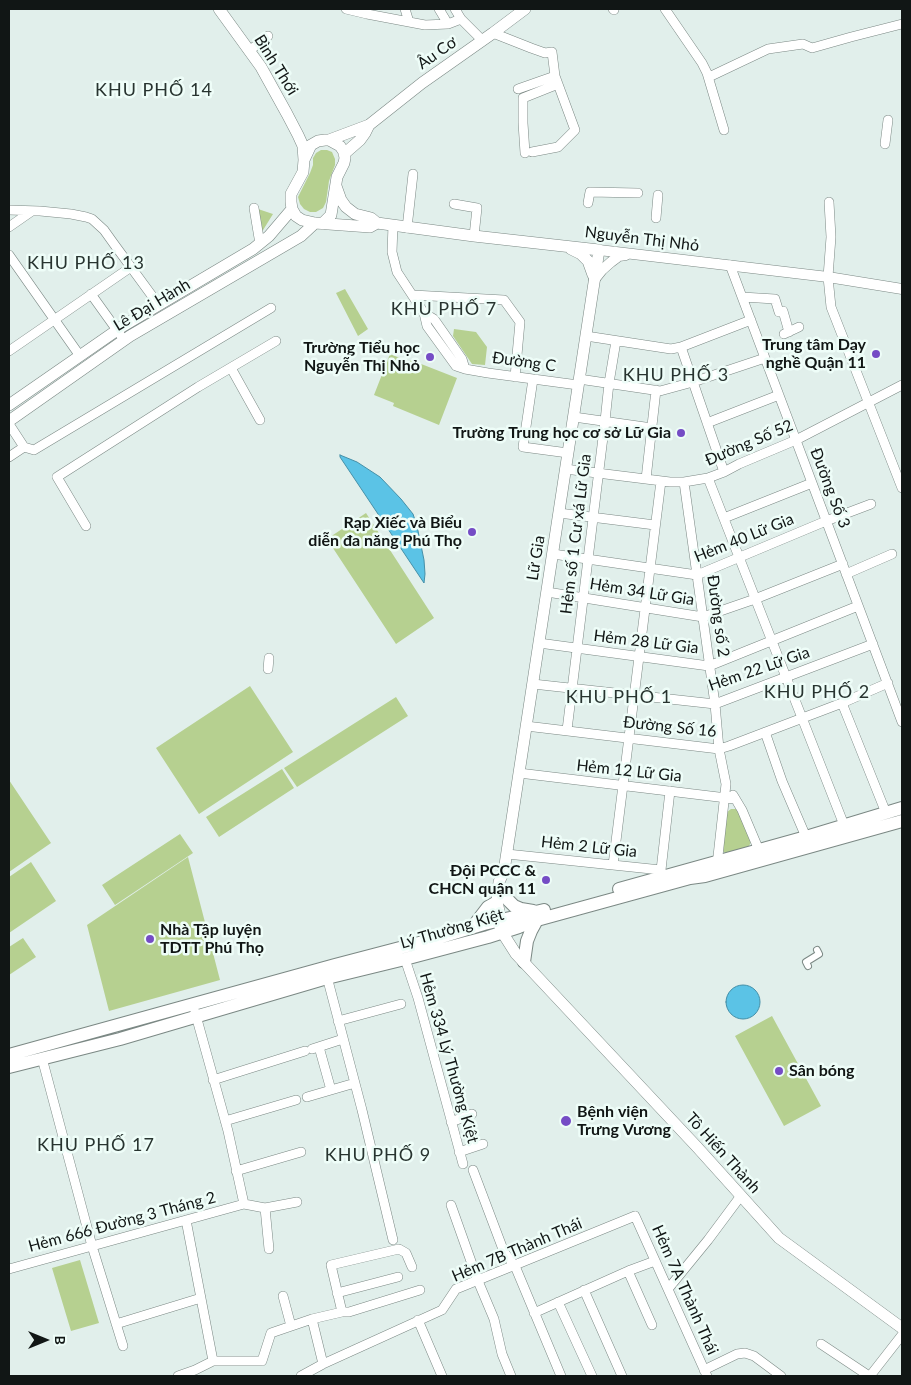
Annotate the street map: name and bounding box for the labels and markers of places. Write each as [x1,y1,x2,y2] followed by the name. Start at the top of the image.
[762,335,866,373] place label: Trung tâm Dạy nghề Quận 11
[303,338,420,376] place label: Trường Tiểu học Nguyễn Thị Nhỏ
[870,348,882,360] marker: Trung tâm Dạy nghề Quận 11
[424,351,436,363] marker: Trường Tiểu học Nguyễn Thị Nhỏ
[453,423,671,443] place label: Trường Trung học cơ sở Lữ Gia
[675,427,687,439] marker: Trường Trung học cơ sở Lữ Gia
[308,513,462,551] place label: Rạp Xiếc và Biểu diễn đa năng Phú Thọ
[466,526,478,538] marker: Rạp Xiếc và Biểu diễn đa năng Phú Thọ
[429,861,536,899] place label: Đội PCCC & CHCN quận 11
[540,874,552,886] marker: Đội PCCC & CHCN quận 11
[160,920,264,958] place label: Nhà Tập luyện TDTT Phú Thọ
[144,933,156,945] marker: Nhà Tập luyện TDTT Phú Thọ
[789,1061,854,1081] place label: Sân bóng
[773,1065,785,1077] marker: Sân bóng
[577,1102,671,1140] place label: Bệnh viện Trưng Vương
[559,1114,573,1128] marker: Bệnh viện Trưng Vương

